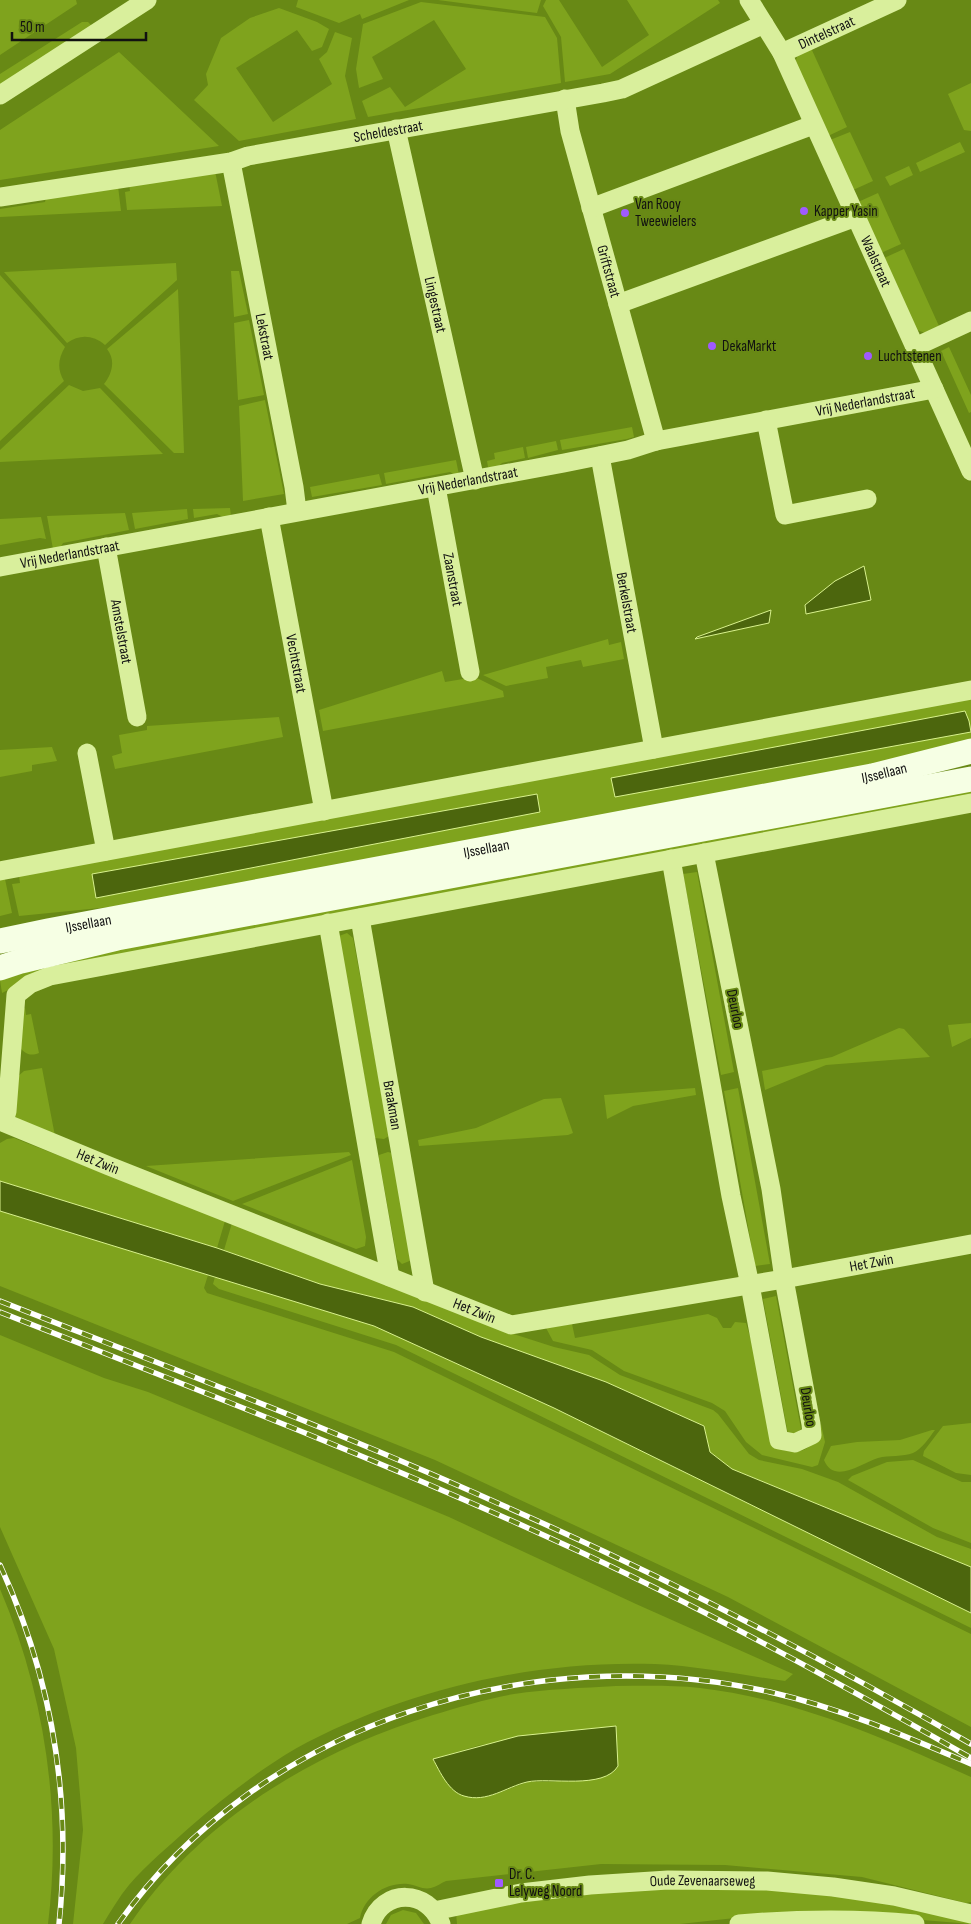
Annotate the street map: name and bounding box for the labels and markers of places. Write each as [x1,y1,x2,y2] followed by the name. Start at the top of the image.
[635,195,696,231] place label: Van Rooy Tweewielers
[814,202,878,221] place label: Kapper Yasin
[798,205,810,217] marker: Kapper Yasin
[619,207,631,219] marker: Van Rooy Tweewielers
[722,337,777,356] place label: DekaMarkt
[706,340,718,352] marker: DekaMarkt
[878,347,942,366] place label: Luchtstenen
[862,350,874,362] marker: Luchtstenen
[509,1865,582,1901] place label: Dr. C. Lelyweg Noord
[493,1877,505,1889] marker: Dr. C. Lelyweg Noord

